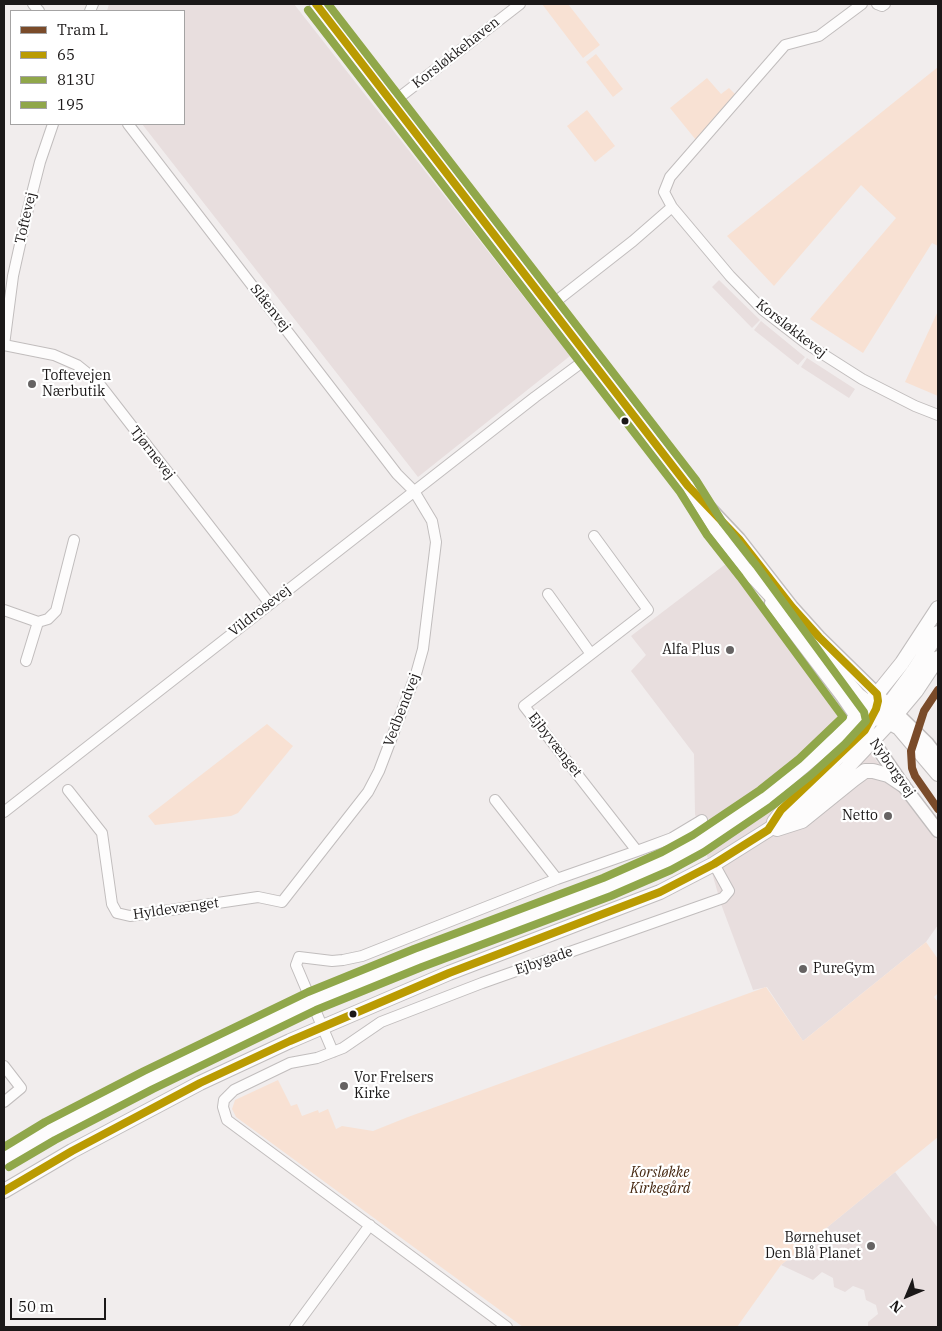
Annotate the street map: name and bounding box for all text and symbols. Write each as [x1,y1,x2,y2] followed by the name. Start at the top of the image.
[10,10,185,125] legend
[409,14,503,92] street label: Korsløkkehaven
[57,20,108,39] text: Tram L
[57,45,75,64] text: 65
[57,70,95,89] text: 813U
[57,95,84,114] text: 195
[12,190,40,246] street label: Toftevej
[246,281,294,335] street label: Slåenvej
[752,296,830,362] street label: Korsløkkevej
[42,368,111,401] place label: Toftevejen Nærbutik
[26,378,38,390] marker: Toftevejen Nærbutik
[620,416,630,426] unlabelled marker
[126,423,178,483] street label: Tjørnevej
[226,582,294,640] street label: Vildrosevej
[662,642,720,658] place label: Alfa Plus
[724,644,736,656] marker: Alfa Plus
[380,671,424,749] street label: Vedbendvej
[525,709,585,781] street label: Ejbyvænget
[866,735,918,801] street label: Nyborgvej
[842,808,878,824] place label: Netto
[882,810,894,822] marker: Netto
[132,895,220,923] street label: Hyldevænget
[513,943,575,979] street label: Ejbygade
[813,961,875,977] place label: PureGym
[797,963,809,975] marker: PureGym
[348,1009,358,1019] unlabelled marker
[354,1070,434,1102] place label: Vor Frelsers Kirke
[338,1080,350,1092] marker: Vor Frelsers Kirke
[630,1165,690,1198] park label: Korsløkke Kirkegård
[765,1230,861,1262] place label: Børnehuset Den Blå Planet
[865,1240,877,1252] marker: Børnehuset Den Blå Planet
[882,1271,932,1321] north arrow
[12,1288,109,1320] scale bar
[886,1296,907,1317] text: N
[18,1297,54,1316] text: 50 m

